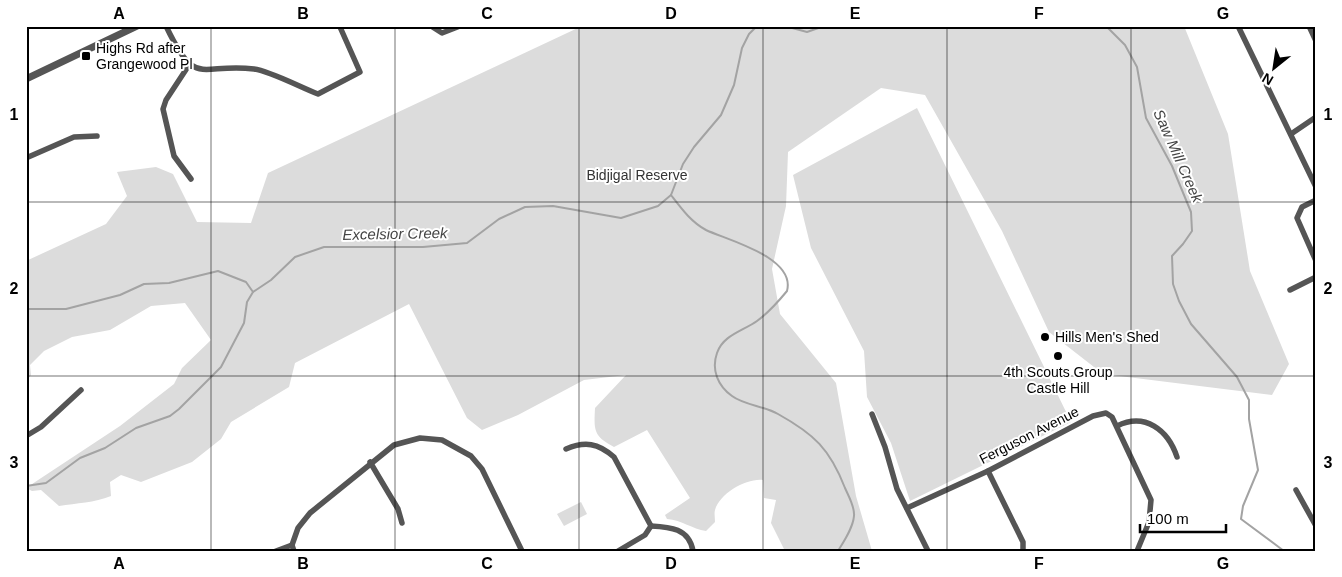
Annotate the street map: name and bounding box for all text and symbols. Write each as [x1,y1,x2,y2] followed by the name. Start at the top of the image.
[113,5,125,22] text: A
[297,5,309,22] text: B
[481,5,493,22] text: C
[665,5,677,22] text: D
[850,5,861,22] text: E
[1034,5,1044,22] text: F
[1217,5,1229,22] text: G
[96,40,193,72] place label: Highs Rd after Grangewood Pl
[1250,42,1300,92] north arrow
[80,50,92,62] marker: Highs Rd after Grangewood Pl
[1259,70,1276,89] text: N
[10,106,19,123] text: 1
[1324,106,1333,123] text: 1
[1150,107,1207,206] water label: Saw Mill Creek
[586,167,688,183] park label: Bidjigal Reserve
[342,224,449,243] water label: Excelsior Creek
[10,280,19,297] text: 2
[1324,280,1333,297] text: 2
[1055,329,1159,345] place label: Hills Men's Shed
[1039,331,1051,343] marker: Hills Men's Shed
[1052,350,1064,362] marker: 4th Scouts Group Castle Hill
[1004,364,1113,396] place label: 4th Scouts Group Castle Hill
[977,403,1082,467] street label: Ferguson Avenue
[10,454,19,471] text: 3
[1324,454,1333,471] text: 3
[1140,502,1226,534] scale bar
[1147,510,1189,527] text: 100 m
[113,555,125,572] text: A
[297,555,309,572] text: B
[481,555,493,572] text: C
[665,555,677,572] text: D
[850,555,861,572] text: E
[1034,555,1044,572] text: F
[1217,555,1229,572] text: G

